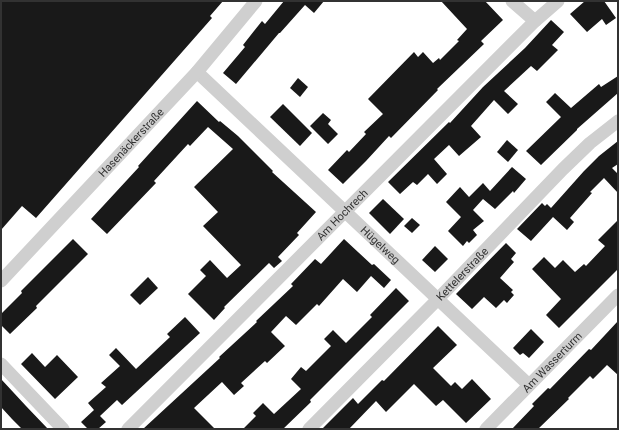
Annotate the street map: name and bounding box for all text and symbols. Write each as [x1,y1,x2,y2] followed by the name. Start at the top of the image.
[96,106,167,180] street label: Hasenäckerstraße
[314,187,371,243] street label: Am Hochrech
[358,224,402,267] street label: Hügelweg
[434,245,491,304] street label: Kettelerstraße
[520,330,585,395] street label: Am Wasserturm

